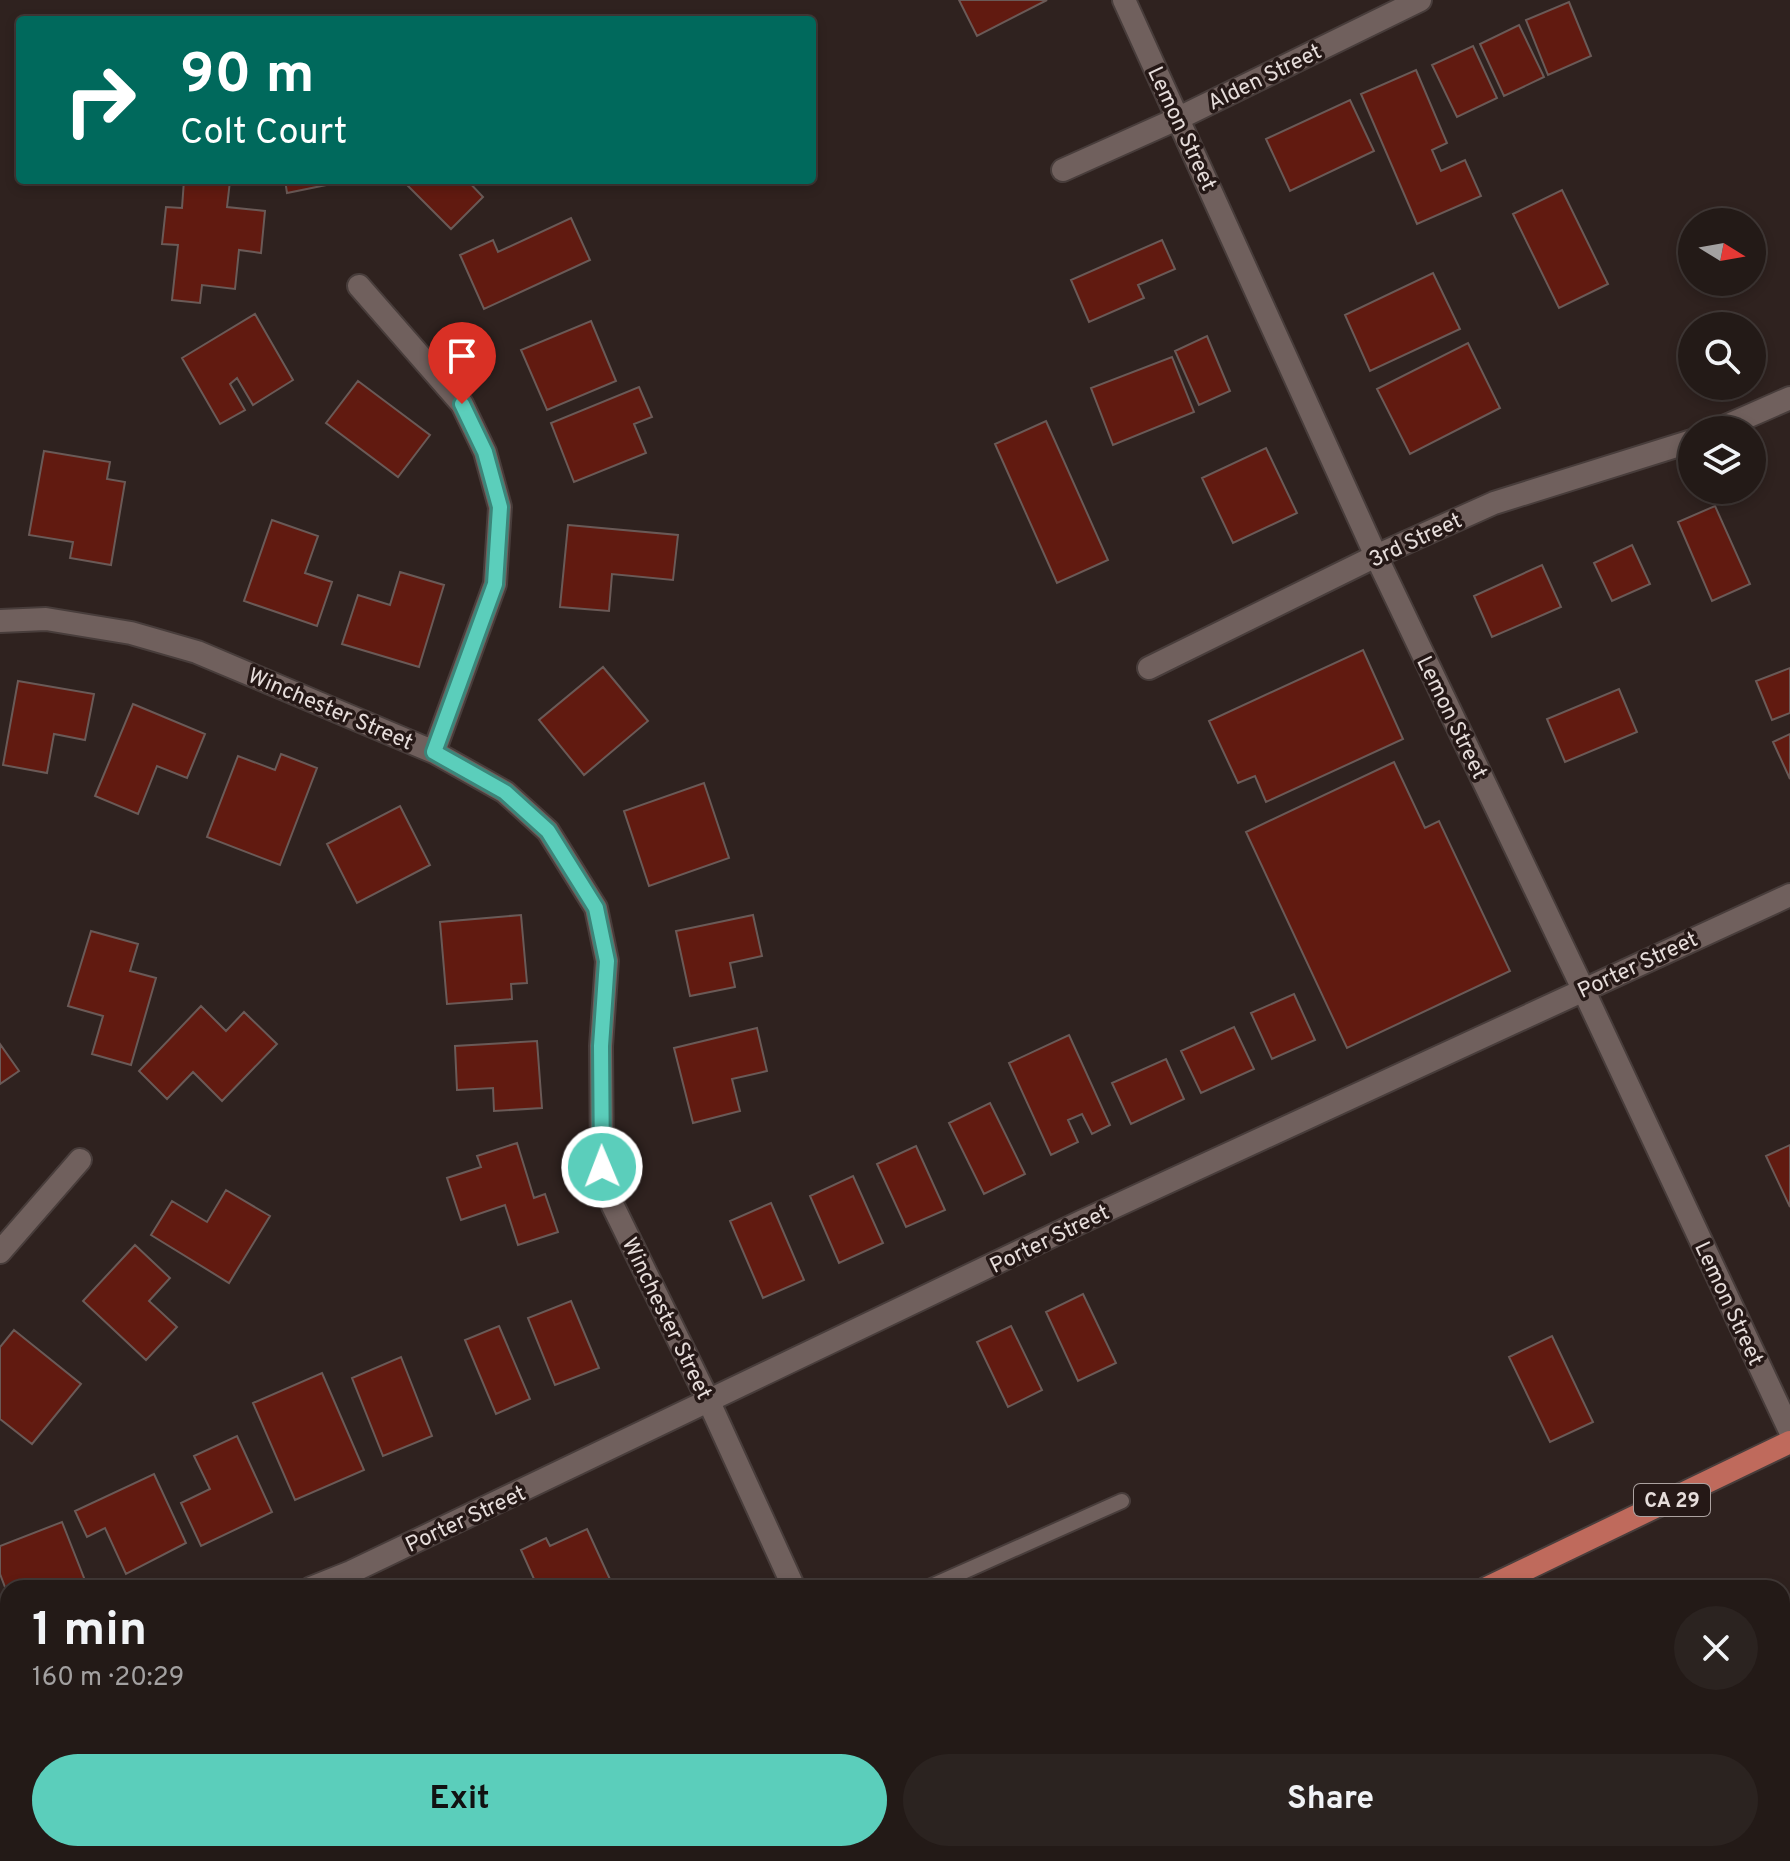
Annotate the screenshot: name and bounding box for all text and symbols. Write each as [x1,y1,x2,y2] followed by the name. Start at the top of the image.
[1204,39,1326,117] street label: Alden Street
[180,42,315,112] text: 90 m
[48,48,152,152] icon: right
[1140,63,1221,195] street label: Lemon Street
[180,111,347,157] text: Colt Court
[1678,208,1766,296] north arrow
[1678,208,1766,504] map controls
[1678,312,1766,400] button: search
[428,322,496,404] pin
[440,334,484,378] icon: arrive
[1678,416,1766,504] button: layers
[1365,508,1467,574] street label: 3rd Street
[1409,652,1492,784] street label: Lemon Street
[243,663,417,757] street label: Winchester Street
[1574,927,1702,1006] street label: Porter Street
[560,1125,644,1209] position arrow
[986,1200,1114,1281] street label: Porter Street
[615,1234,717,1404] street label: Winchester Street
[1687,1238,1768,1370] street label: Lemon Street
[402,1481,530,1560] street label: Porter Street
[1634,1484,1710,1516] road number: CA 29
[32,1602,147,1662] text: 1 min
[1674,1606,1758,1690] button: close
[32,1662,184,1695] text: 160 m · 20:29
[32,1754,887,1846] button: Exit
[903,1754,1758,1846] button: Share

